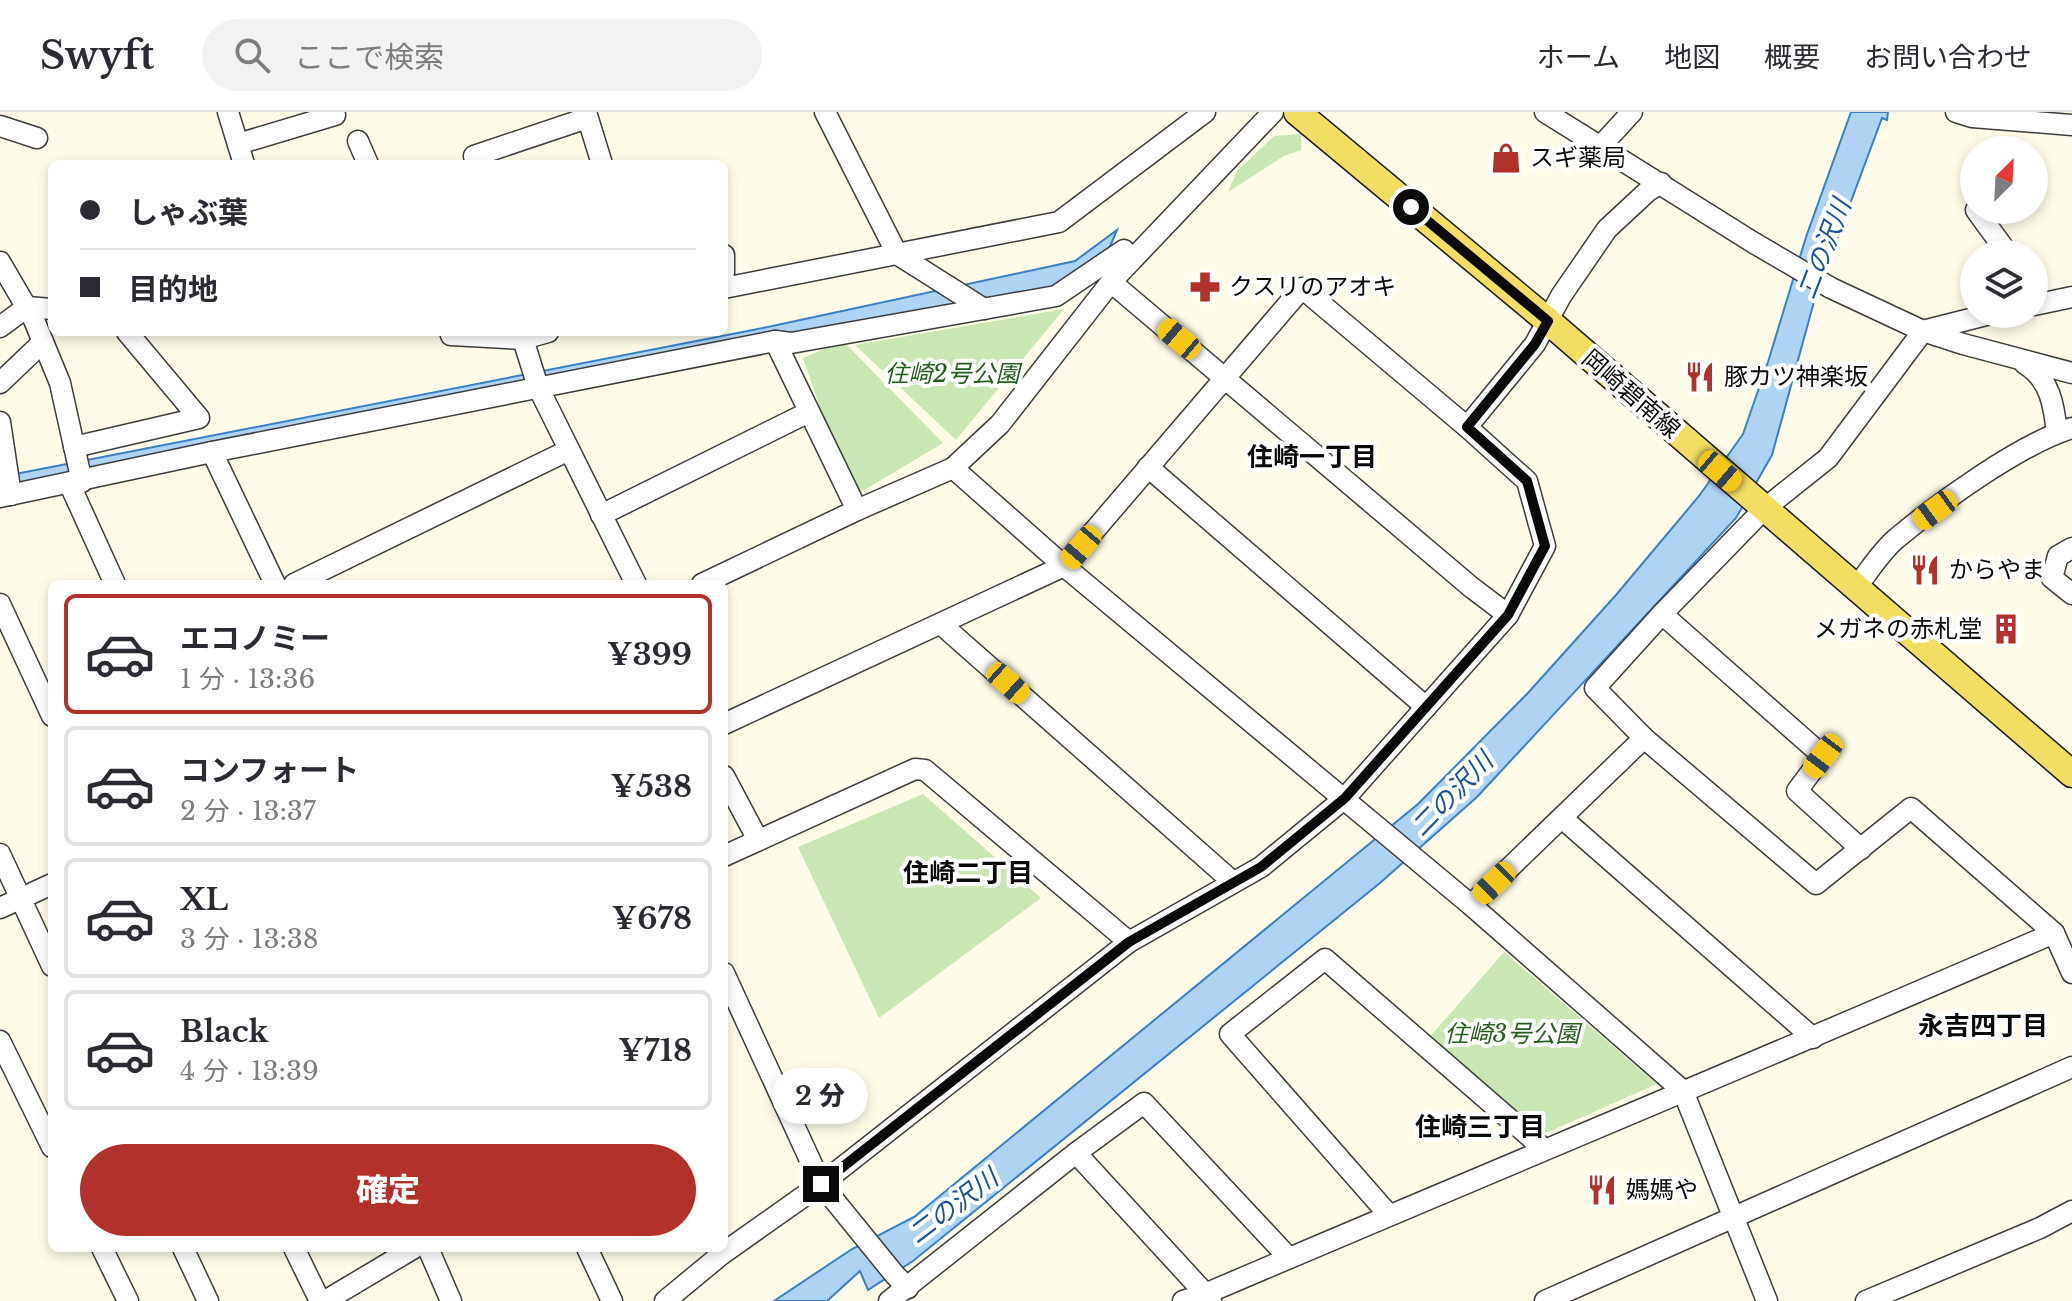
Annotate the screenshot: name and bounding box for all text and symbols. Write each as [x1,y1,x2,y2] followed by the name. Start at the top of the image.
[202,19,762,91] search box
[40,32,154,79] text: Swyft
[230,33,274,77] icon: search
[294,39,444,76] text: ここで検索
[1537,40,1620,75] text: ホーム
[1664,40,1720,75] text: 地図
[1764,40,1820,75] text: 概要
[1864,40,2032,75] text: お問い合わせ
[1960,136,2048,224] north arrow
[1960,136,2048,328] map controls
[1489,141,1523,175] shop icon: スギ薬局
[1530,143,1626,172] place label: スギ薬局
[1393,189,1429,225] route start
[1790,192,1859,303] water label: 二の沢川
[128,194,248,231] text: しゃぶ葉
[1960,240,2048,328] button: layers
[1188,270,1222,304] pharmacy icon: クスリのアオキ
[128,271,218,308] text: 目的地
[1229,272,1396,301] place label: クスリのアオキ
[1153,314,1205,364] car
[1577,343,1686,444] street label: 岡崎碧南線
[885,359,1022,388] park label: 住崎2号公園
[1683,360,1717,394] restaurant icon: 豚カツ神楽坂
[1724,362,1868,391] place label: 豚カツ神楽坂
[1247,441,1377,473] district label: 住崎一丁目
[1694,446,1746,496] car
[1909,486,1961,534] car
[1056,521,1106,573] car
[1908,553,1942,587] restaurant icon: からやま
[1949,555,2045,584] place label: からやま
[1989,612,2023,646] building icon: メガネの赤札堂
[1814,614,1982,643] place label: メガネの赤札堂
[84,618,156,690] icon: car
[180,620,330,657] text: エコノミー
[607,636,692,673] text: ¥399
[982,658,1034,708] car
[180,663,315,695] text: 1 分 · 13:36
[1799,730,1847,782] car
[1404,743,1502,843] water label: 二の沢川
[84,750,156,822] icon: car
[180,752,359,789] text: コンフォート
[610,768,692,805] text: ¥538
[180,795,316,827] text: 2 分 · 13:37
[903,857,1033,889] district label: 住崎二丁目
[1468,858,1520,908] car
[180,881,228,918] text: XL
[84,882,156,954] icon: car
[612,900,692,937] text: ¥678
[180,923,319,955] text: 3 分 · 13:38
[1918,1010,2048,1042] district label: 永吉四丁目
[180,1013,268,1050] text: Black
[84,1014,156,1086] icon: car
[1445,1019,1582,1048] park label: 住崎3号公園
[618,1032,692,1069] text: ¥718
[180,1055,319,1087] text: 4 分 · 13:39
[773,1068,869,1124] callout: 2 分
[795,1080,845,1112] text: 2 分
[1415,1111,1545,1143] district label: 住崎三丁目
[80,1144,696,1236] button: 確定
[902,1160,1007,1250] water label: 二の沢川
[803,1166,839,1202] route end
[1585,1173,1619,1207] restaurant icon: 媽媽や
[1626,1175,1698,1204] place label: 媽媽や

